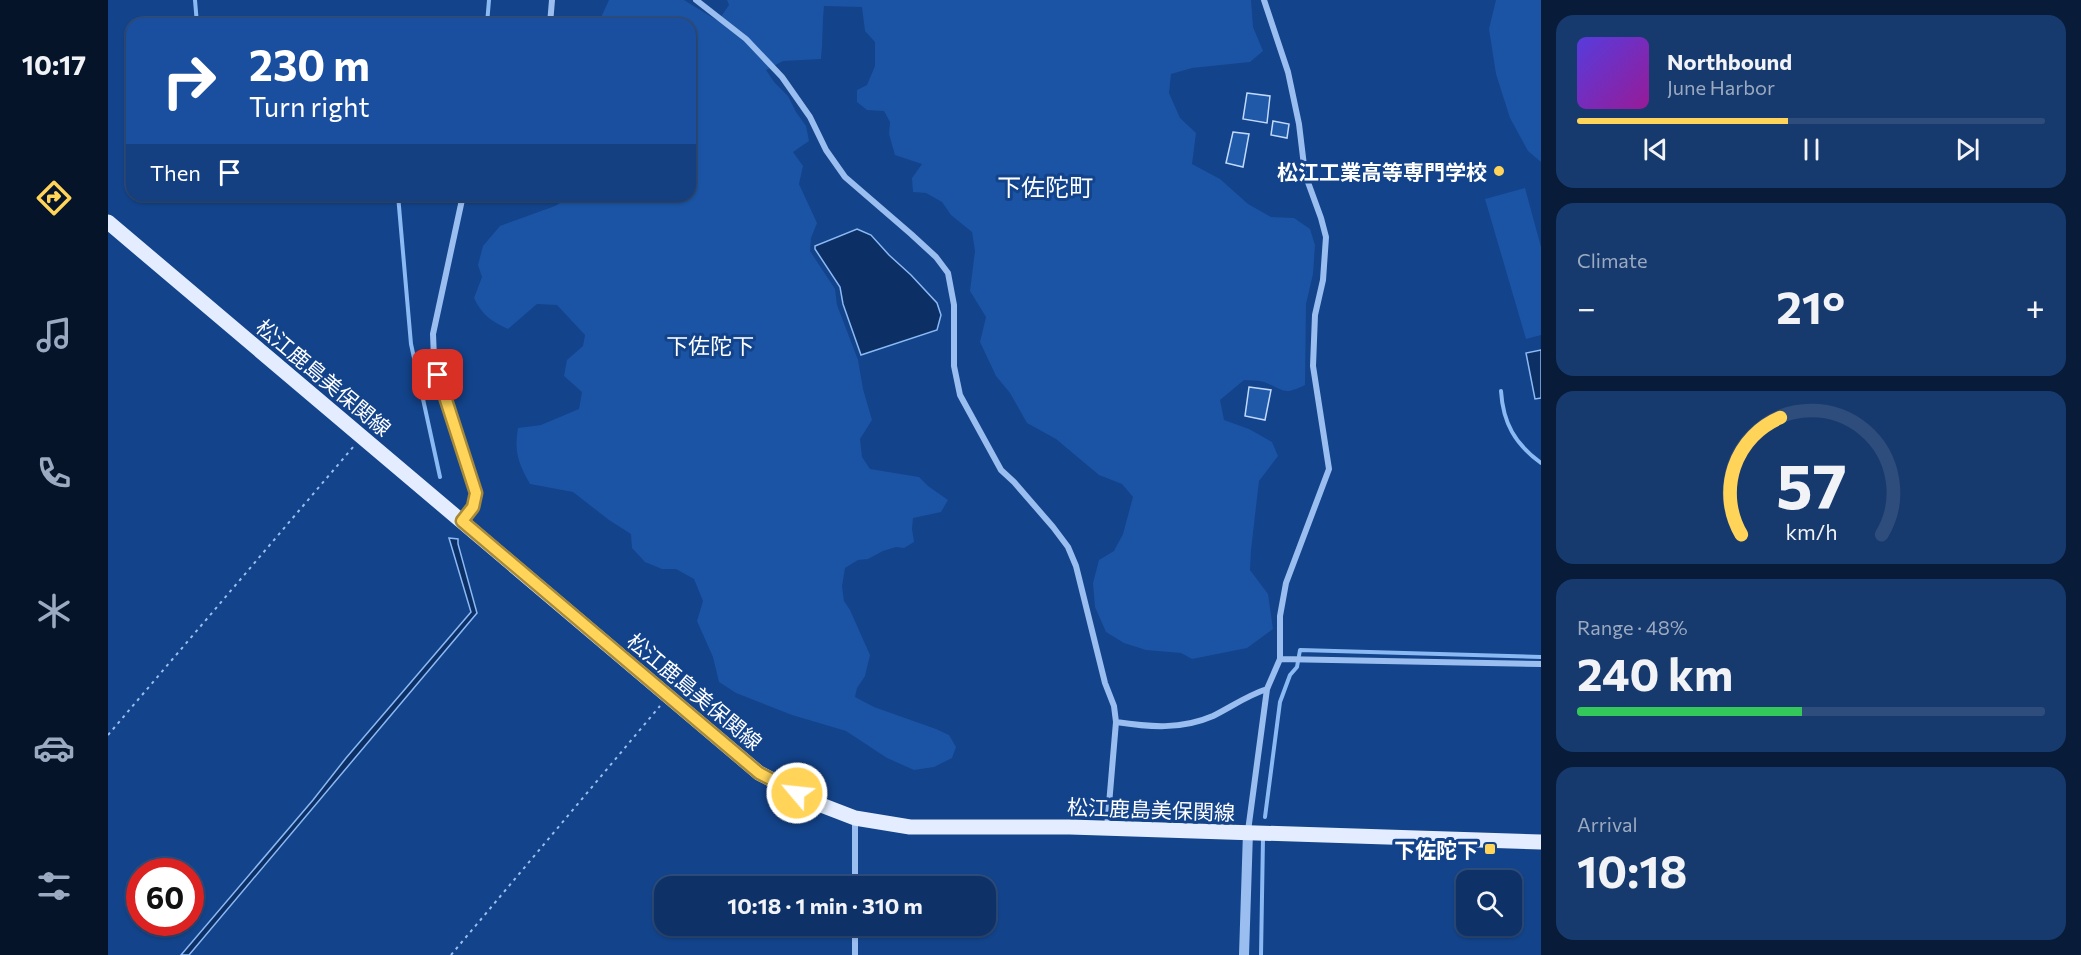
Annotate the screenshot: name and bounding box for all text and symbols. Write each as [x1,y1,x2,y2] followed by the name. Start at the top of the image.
[249,38,370,90] text: 230 m
[150,42,228,120] icon: right
[22,48,86,81] text: 10:17
[1667,48,1792,75] text: Northbound
[1667,75,1775,99] text: June Harbor
[249,90,369,123] text: Turn right
[1639,133,1672,166] icon: previous
[1795,133,1828,166] icon: pause
[1951,133,1984,166] icon: next
[213,156,246,189] icon: arrive
[150,159,201,186] text: Then
[1277,159,1487,184] place label: 松江工業高等専門学校
[1492,164,1506,178] marker: 松江工業高等専門学校
[997,172,1093,201] district label: 下佐陀町
[33,177,75,219] icon: directions
[1577,248,1647,272] text: Climate
[1776,278,1845,333] text: 21°
[1577,286,1596,327] text: −
[2026,286,2045,327] text: +
[252,313,396,441] street label: 松江鹿島美保関線
[33,314,75,356] icon: music
[666,332,754,359] district label: 下佐陀下
[412,349,463,400] pin
[421,358,454,391] icon: arrive
[1776,446,1846,522] text: 57
[33,452,75,494] icon: phone
[1785,518,1837,544] text: km/h
[33,590,75,632] icon: climate
[1577,615,1688,639] text: Range · 48%
[623,627,767,755] street label: 松江鹿島美保関線
[1577,645,1733,700] text: 240 km
[33,727,75,769] icon: car
[765,761,829,825] position arrow
[1067,794,1235,824] street label: 松江鹿島美保関線
[1577,812,1638,836] text: Arrival
[1394,837,1478,862] place label: 下佐陀下
[1483,842,1497,856] marker: 下佐陀下
[1577,842,1687,897] text: 10:18
[126,858,204,936] speed limit sign: 60
[33,865,75,907] icon: filters
[1456,870,1522,936] map controls
[1456,870,1522,936] button: search
[727,892,923,919] text: 10:18 · 1 min · 310 m

